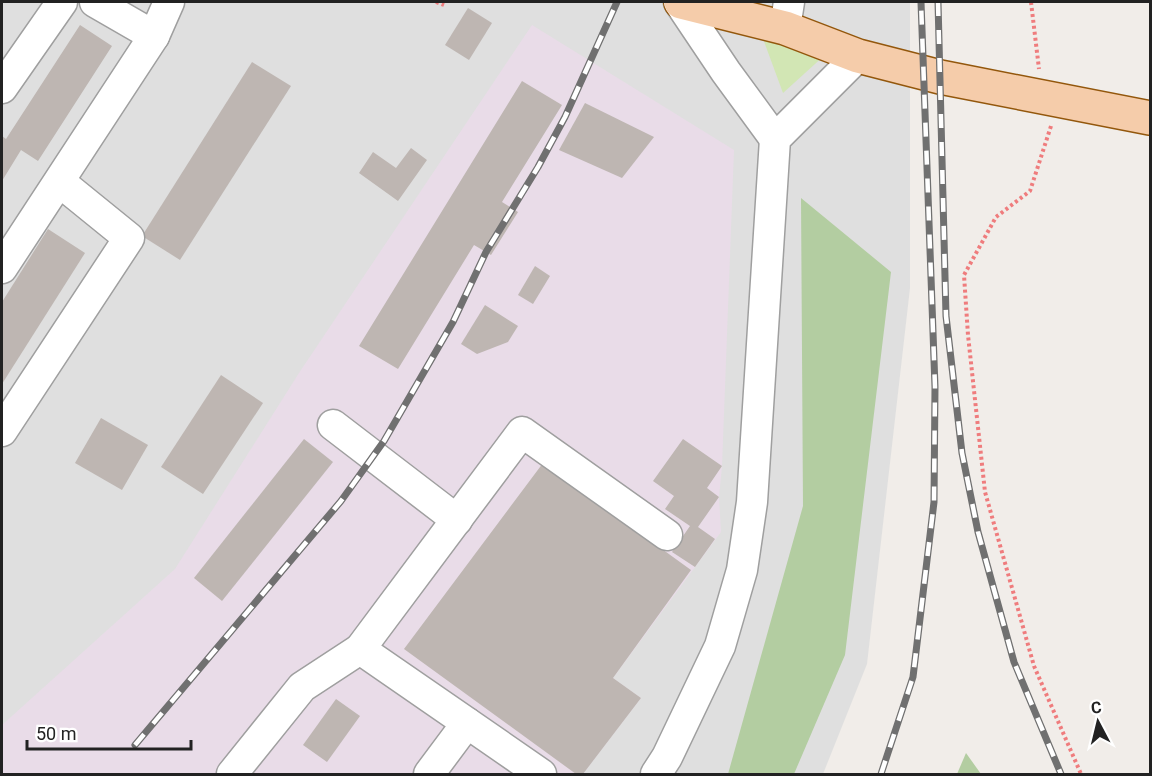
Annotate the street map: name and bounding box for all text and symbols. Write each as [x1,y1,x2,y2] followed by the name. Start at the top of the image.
[1068,692,1128,752] north arrow
[1090,698,1103,718] text: С
[27,713,190,751] scale bar
[36,723,76,744] text: 50 m

